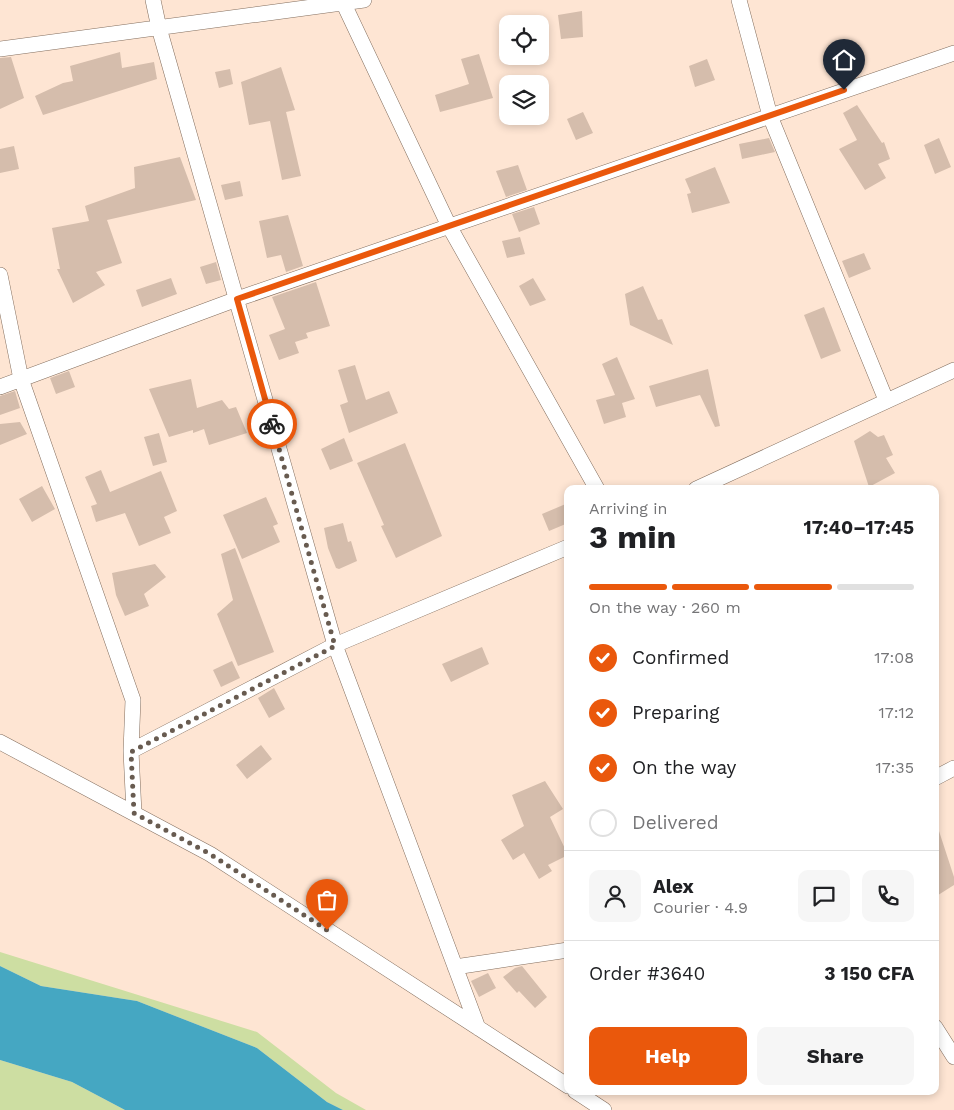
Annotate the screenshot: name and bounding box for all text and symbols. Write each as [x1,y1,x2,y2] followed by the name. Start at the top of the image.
[499,15,549,125] map controls
[499,15,549,65] button: locate
[823,39,865,90] pin
[830,46,858,74] icon: home
[499,75,549,125] button: layers
[247,399,297,449] courier
[258,410,286,438] icon: bike
[589,499,667,518] text: Arriving in
[803,516,914,539] text: 17:40–17:45
[589,518,676,556] text: 3 min
[589,598,741,617] text: On the way · 260 m
[589,644,617,672] icon: check
[632,646,729,669] text: Confirmed
[874,648,914,667] text: 17:08
[589,699,617,727] icon: check
[632,701,719,724] text: Preparing
[878,703,914,722] text: 17:12
[589,754,617,782] icon: check
[632,756,736,779] text: On the way
[875,758,914,777] text: 17:35
[632,811,719,834] text: Delivered
[589,870,641,922] button: person
[798,870,850,922] button: chat
[862,870,914,922] button: phone
[653,875,694,898] text: Alex
[306,879,348,930] pin
[313,886,341,914] icon: bag
[653,898,748,917] text: Courier · 4.9
[589,962,705,985] text: Order #3640
[824,962,914,985] text: 3 150 CFA
[589,1027,747,1085] button: Help
[757,1027,914,1085] button: Share

